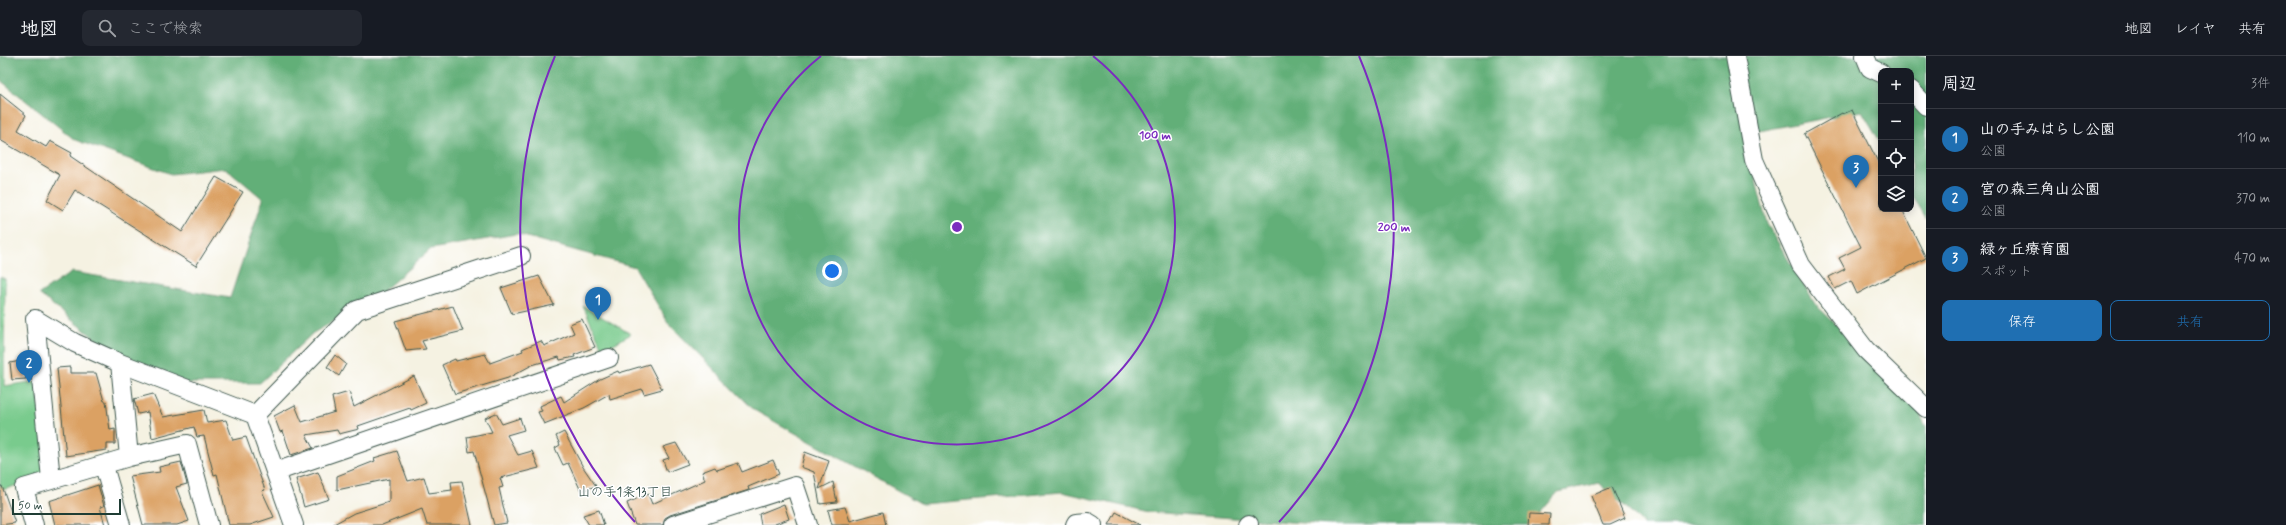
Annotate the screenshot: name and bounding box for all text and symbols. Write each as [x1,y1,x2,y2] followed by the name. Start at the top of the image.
[82,10,362,46] search box
[20,17,58,42] text: 地図
[96,17,118,39] icon: search
[128,19,203,39] text: ここで検索
[2125,20,2153,38] text: 地図
[2175,20,2216,38] text: レイヤ
[2238,20,2266,38] text: 共有
[1878,68,1914,212] map controls
[1878,68,1914,104] button: +
[1942,73,1976,95] text: 周辺
[2251,75,2270,92] text: 3件
[1878,104,1914,140] button: −
[1980,120,2115,140] text: 山の手みはらし公園
[1139,128,1172,144] text: 100 m
[1952,130,1958,147] text: 1
[2237,130,2270,147] text: 110 m
[1878,140,1914,176] button: locate
[1980,143,2006,160] text: 公園
[1843,155,1869,188] pin: 3
[1878,176,1914,212] button: layers
[1980,180,2100,200] text: 宮の森三角山公園
[1952,190,1958,207] text: 2
[2236,190,2270,207] text: 370 m
[1980,203,2006,220] text: 公園
[950,220,964,234] centre of rings
[1378,220,1411,236] text: 200 m
[1980,240,2070,260] text: 緑ヶ丘療育園
[1952,250,1958,267] text: 3
[2234,250,2270,267] text: 470 m
[822,261,842,281] your location
[1980,263,2032,280] text: スポット
[585,287,611,320] pin: 1
[1942,300,2102,341] button: 保存
[2110,300,2270,341] button: 共有
[16,350,42,383] pin: 2
[577,484,673,501] district label: 山の手1条13丁目
[12,497,121,516] scale bar
[18,499,43,513] text: 50 m

